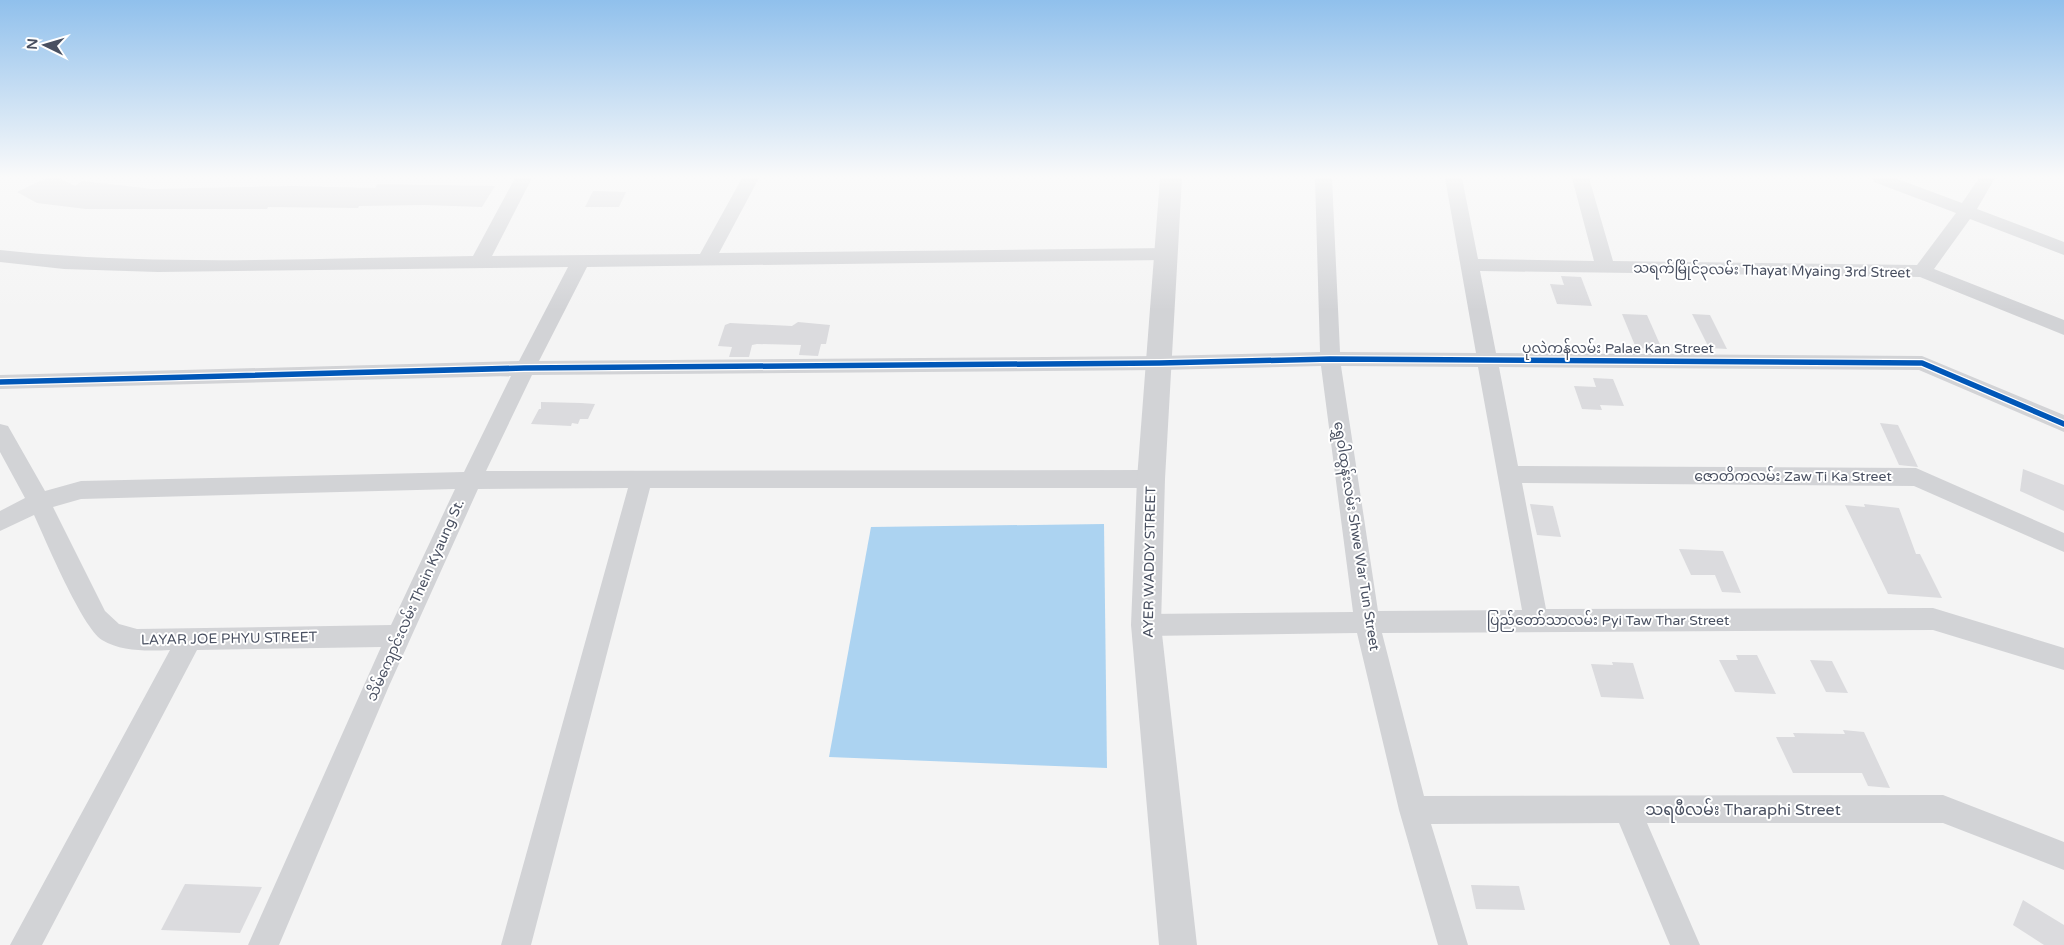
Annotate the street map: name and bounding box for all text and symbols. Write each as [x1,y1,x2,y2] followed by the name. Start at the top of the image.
[20,20,70,70] north arrow
[24,38,42,50] text: N
[1633,258,1911,284] street label: သရက်မြိုင်၃လမ်း Thayat Myaing 3rd Street
[1522,338,1715,360] street label: ပုလဲကန်လမ်း Palae Kan Street
[1327,420,1385,653] street label: ရွှေဝါထွန်းလမ်း Shwe War Tun Street
[1694,466,1892,485] street label: ဇောတိကလမ်း Zaw Ti Ka Street
[1140,485,1159,638] street label: AYER WADDY STREET
[361,496,471,705] street label: သိမ်ကျောင်းလမ်း Thein Kyaung St.
[1487,610,1730,632] street label: ပြည်တော်သာလမ်း Pyi Taw Thar Street
[141,628,318,649] street label: LAYAR JOE PHYU STREET
[1645,798,1841,823] street label: သရဖီလမ်း Tharaphi Street

